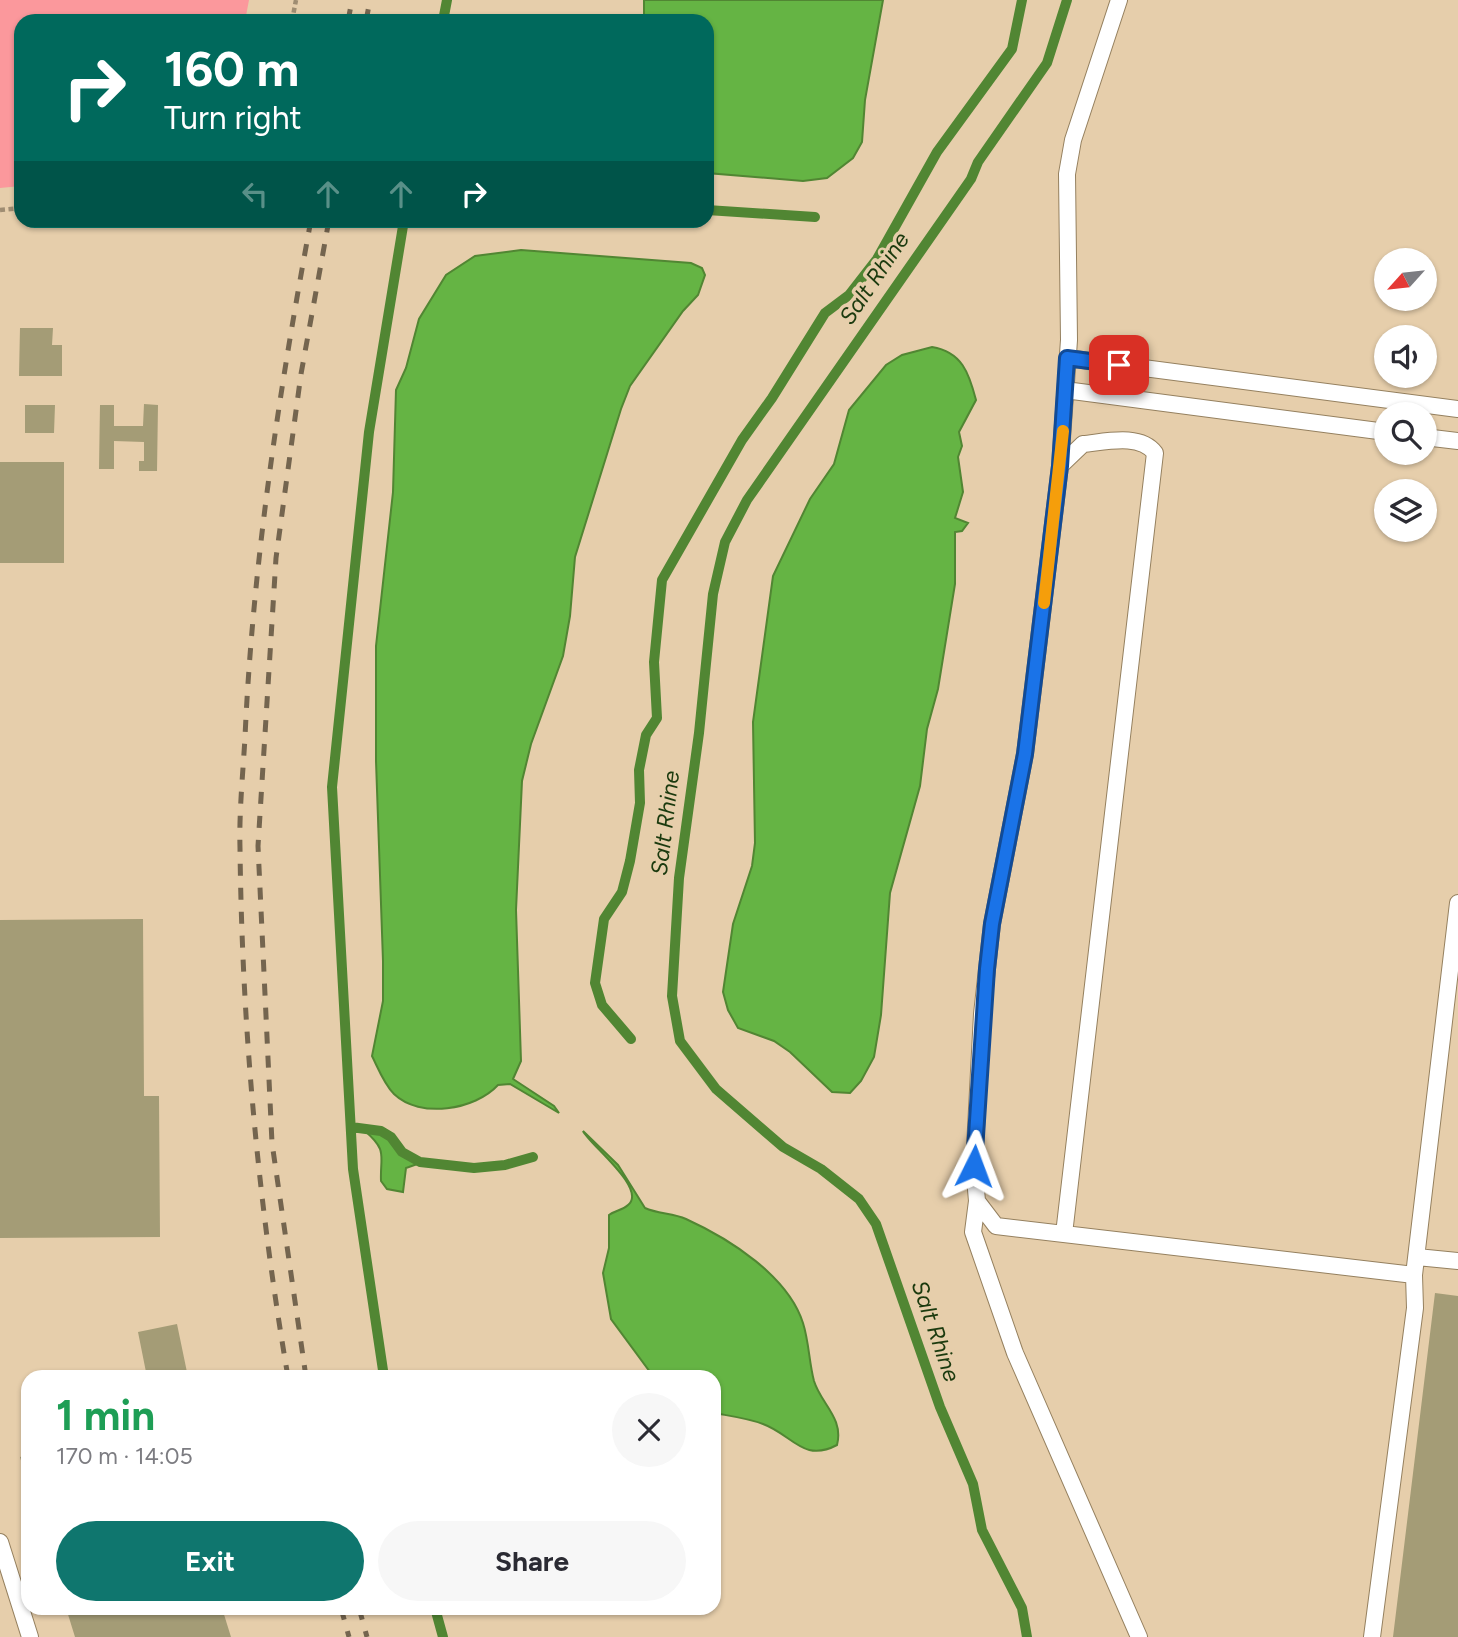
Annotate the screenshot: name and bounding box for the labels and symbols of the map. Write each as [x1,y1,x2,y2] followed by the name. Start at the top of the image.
[833,226,915,329] water label: Salt Rhine
[1374,248,1437,312] north arrow
[1089,335,1149,395] pin
[645,769,685,877] water label: Salt Rhine
[937,1129,1011,1203] position arrow
[906,1277,967,1386] water label: Salt Rhine

